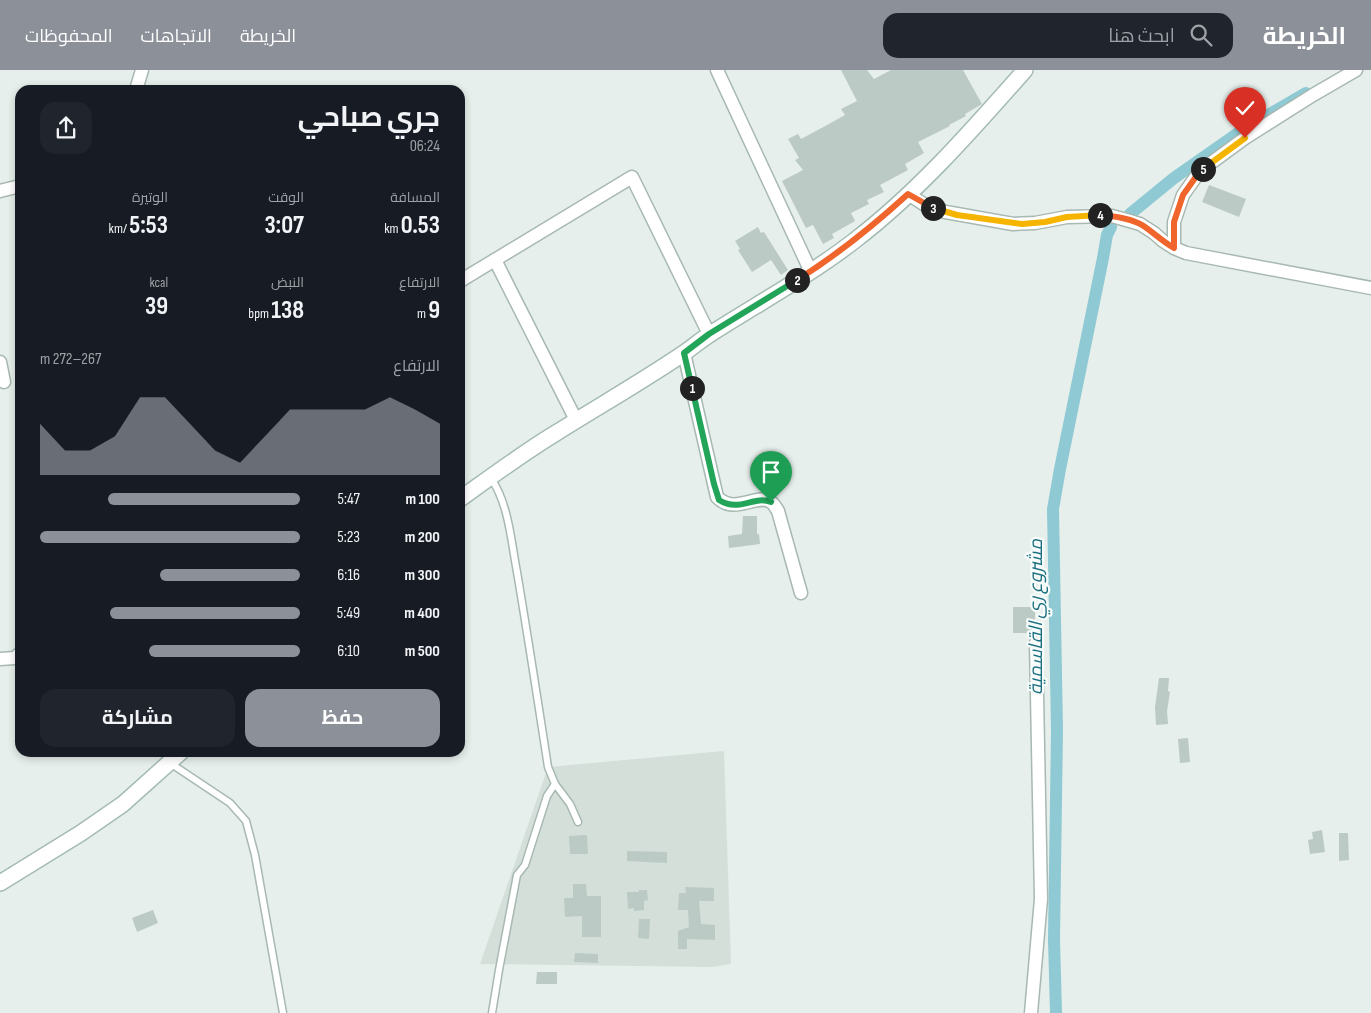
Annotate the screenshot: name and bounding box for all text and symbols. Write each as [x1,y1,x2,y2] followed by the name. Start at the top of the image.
[883,13,1233,58] search box
[1187,21,1215,49] icon: search
[1263,22,1346,51] text: الخريطة
[1108,25,1175,48] text: ابحث هنا
[25,26,113,47] text: المحفوظات
[141,26,212,47] text: الاتجاهات
[240,26,296,47] text: الخريطة
[1224,87,1266,138] pin
[1231,94,1259,122] icon: check
[298,101,440,134] text: جري صباحي
[40,102,92,154] button: share
[410,137,440,156] text: 06:24
[1190,156,1216,182] pin: 5
[1200,161,1207,178] text: 5
[132,189,168,206] text: الوتيرة
[268,189,304,206] text: الوقت
[390,189,440,206] text: المسافة
[920,196,946,220] pin: 3
[930,200,937,217] text: 3
[1088,202,1112,228] pin: 4
[1097,207,1104,224] text: 4
[129,210,168,241] text: 5:53
[264,210,304,241] text: 3:07
[401,210,440,241] text: 0.53
[109,220,129,237] text: /km
[384,220,401,237] text: km
[784,268,810,292] pin: 2
[794,272,801,289] text: 2
[149,274,168,291] text: kcal
[271,274,304,291] text: النبض
[399,274,440,291] text: الارتفاع
[145,291,168,322] text: 39
[271,295,304,326] text: 138
[428,295,440,326] text: 9
[248,305,271,322] text: bpm
[417,305,428,322] text: m
[40,350,101,369] text: 267–272 m
[393,357,440,376] text: الارتفاع
[680,376,704,400] pin: 1
[690,380,695,397] text: 1
[750,451,792,502] pin
[757,458,785,486] icon: arrive
[338,490,360,509] text: 5:47
[405,490,440,509] text: 100 m
[337,528,360,547] text: 5:23
[405,528,440,547] text: 200 m
[1025,538,1051,695] water label: مشروع ري القاسمية
[337,566,360,585] text: 6:16
[404,566,440,585] text: 300 m
[337,604,360,623] text: 5:49
[404,604,440,623] text: 400 m
[337,642,360,661] text: 6:10
[405,642,440,661] text: 500 m
[40,689,235,747] button: مشاركة
[245,689,440,747] button: حفظ

